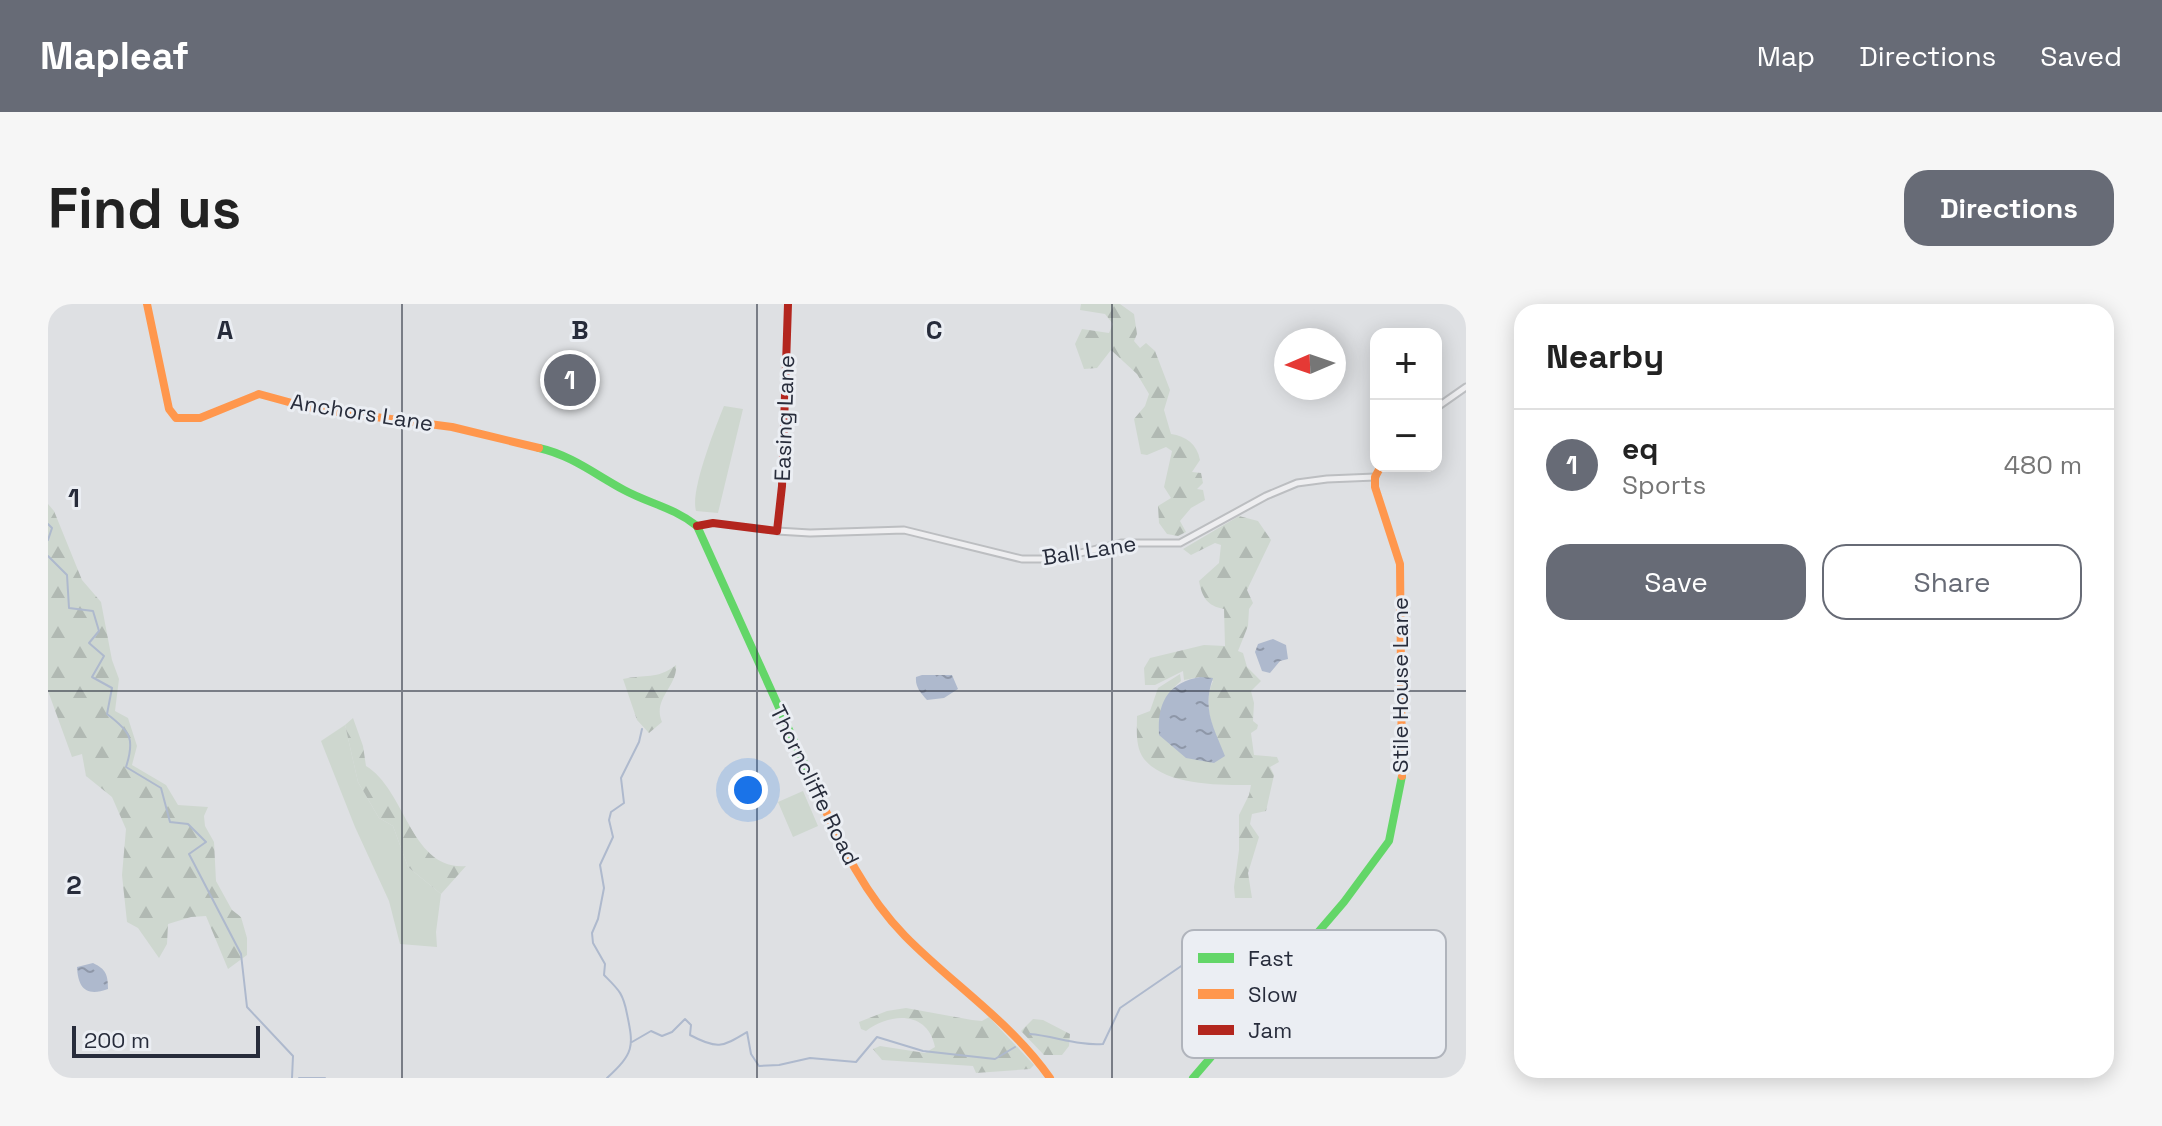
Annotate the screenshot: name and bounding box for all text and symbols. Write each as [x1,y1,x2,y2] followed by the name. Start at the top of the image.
[40,32,189,80] text: Mapleaf
[1757,38,1815,74] text: Map
[1859,38,1996,74] text: Directions
[2040,38,2122,74] text: Saved
[1904,170,2114,246] button: Directions
[48,173,241,244] text: Find us
[217,313,234,347] text: A
[571,313,589,347] text: B
[926,313,942,347] text: C
[1274,328,1346,400] north arrow
[1370,328,1442,472] map controls
[1370,328,1442,400] button: +
[1546,335,1664,378] text: Nearby
[544,350,596,410] pin: 1
[768,354,800,482] street label: Easing Lane
[289,387,435,437] street label: Anchors Lane
[1370,400,1442,472] button: −
[1622,429,1658,468] text: eq
[1566,448,1578,482] text: 1
[2004,448,2082,482] text: 480 m
[1622,468,1706,502] text: Sports
[68,481,80,515] text: 1
[1040,529,1138,571] street label: Ball Lane
[1546,544,1806,620] button: Save
[1822,544,2082,620] button: Share
[1386,597,1414,773] street label: Stile House Lane
[764,700,866,870] street label: Thorncliffe Road
[728,770,768,810] your location
[66,868,82,902] text: 2
[1182,930,1446,1058] legend
[1248,944,1294,972] text: Fast
[1248,980,1298,1008] text: Slow
[1248,1016,1292,1044] text: Jam
[72,1022,260,1058] scale bar
[84,1026,150,1054] text: 200 m

